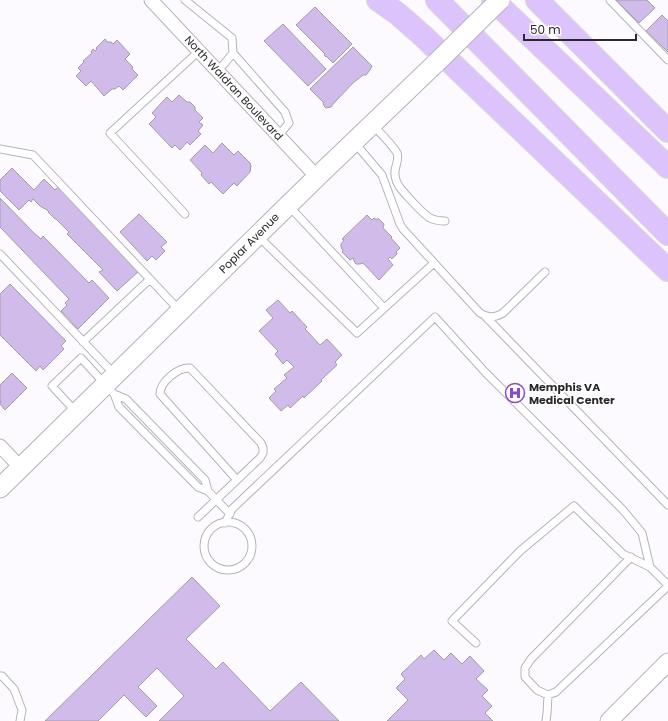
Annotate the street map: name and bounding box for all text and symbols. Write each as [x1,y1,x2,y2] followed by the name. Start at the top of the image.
[524,16,636,42] scale bar
[530,21,561,38] text: 50 m
[181,32,287,144] street label: North Waldran Boulevard
[215,209,283,277] street label: Poplar Avenue
[529,379,615,408] place label: Memphis VA Medical Center
[504,382,526,404] hospital icon: Memphis VA Medical Center

